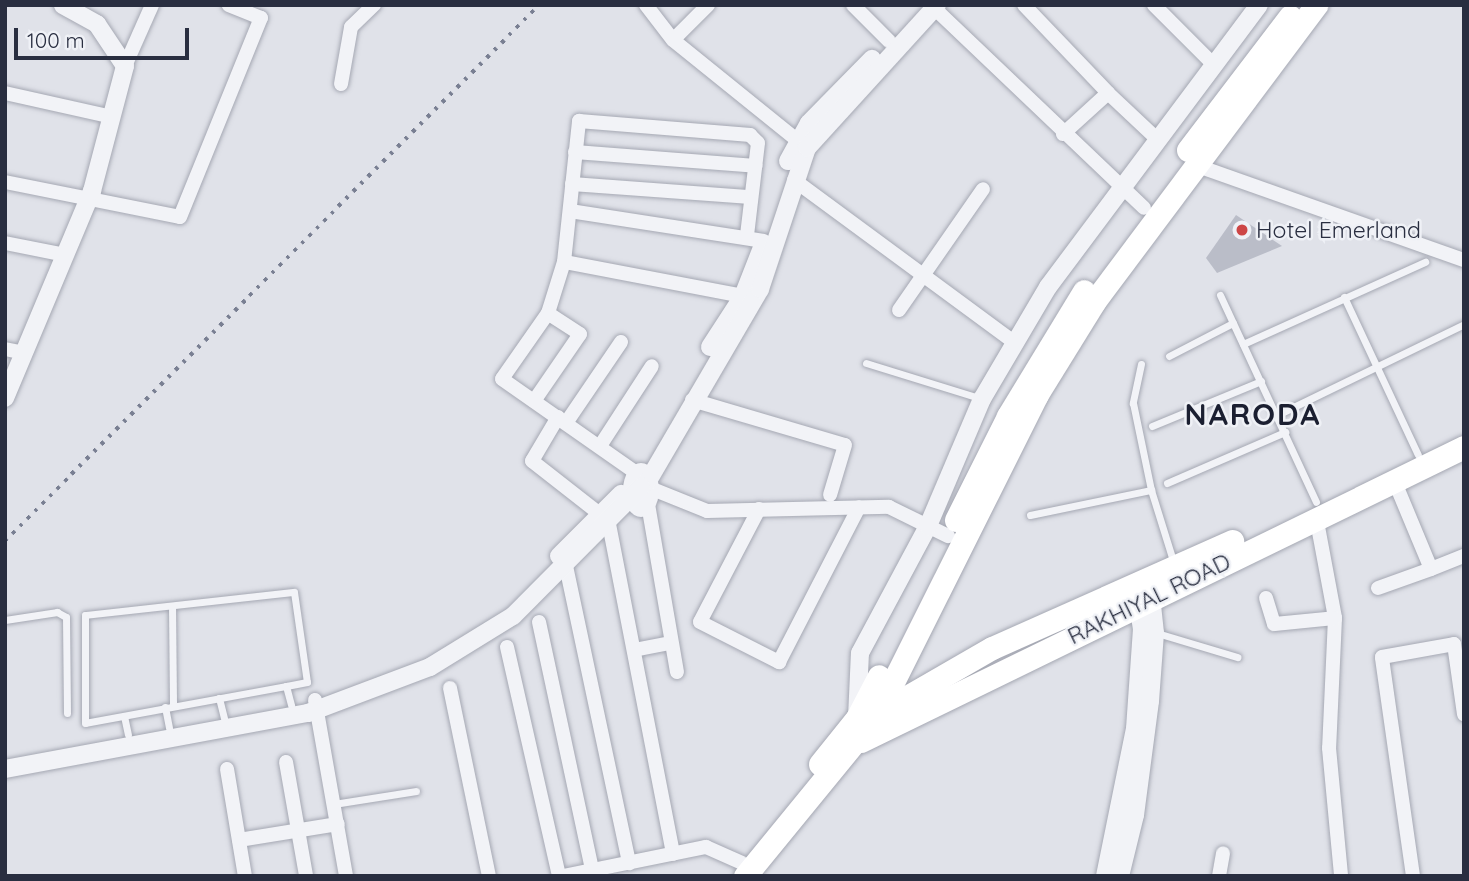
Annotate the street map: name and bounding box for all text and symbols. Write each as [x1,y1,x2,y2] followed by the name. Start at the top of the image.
[18,14,192,58] scale bar
[27,27,85,53] text: 100 m
[1256,216,1421,244] place label: Hotel Emerland
[1234,222,1250,238] marker: Hotel Emerland
[1185,396,1321,432] district label: NARODA
[1063,548,1235,650] street label: RAKHIYAL ROAD

